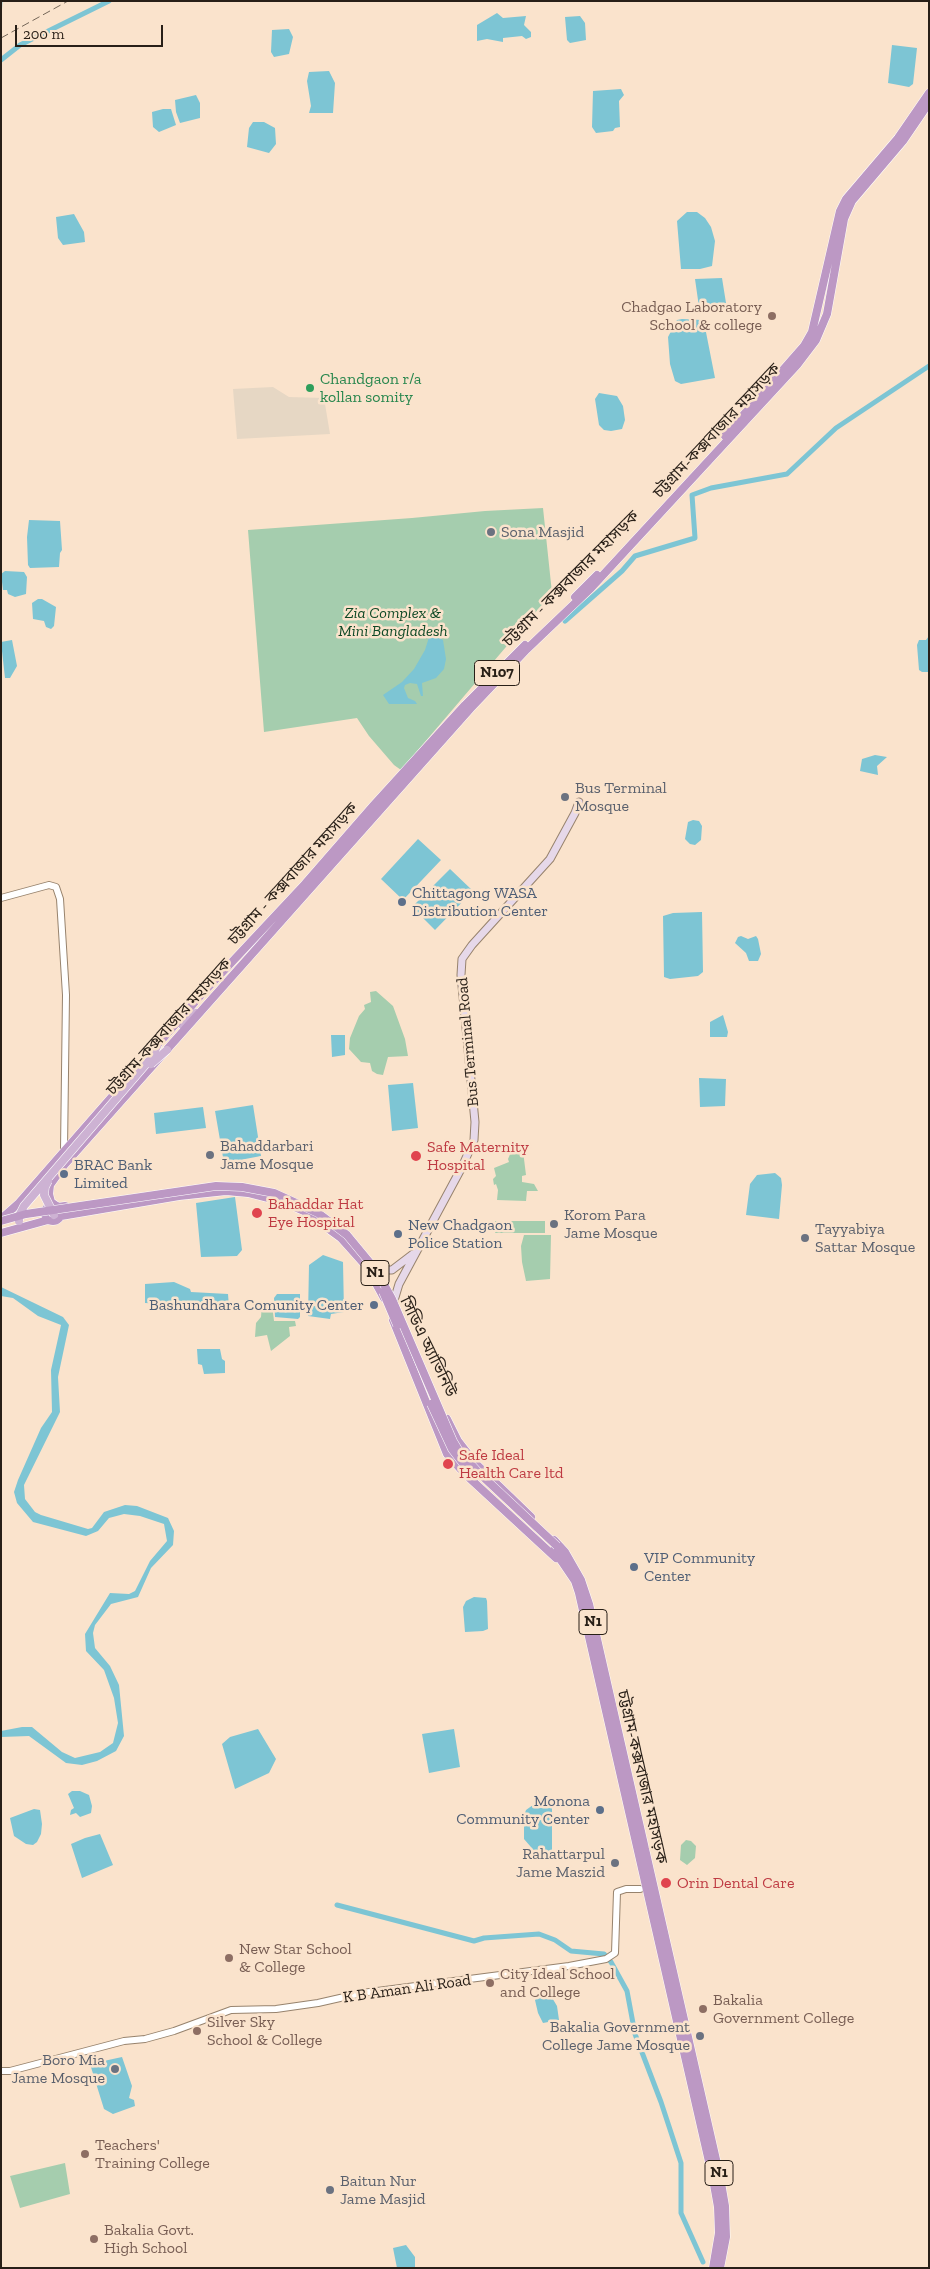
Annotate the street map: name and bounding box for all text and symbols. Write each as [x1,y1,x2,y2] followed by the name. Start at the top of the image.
[18,15,165,47] scale bar
[23,25,64,43] text: 200 m
[621,297,762,335] place label: Chadgao Laboratory School & college
[766,310,778,322] marker: Chadgao Laboratory School & college
[649,360,785,502] street label: চট্টগ্রাম-কক্সবাজার মহাসড়ক
[320,369,422,407] place label: Chandgaon r/a kollan somity
[304,382,316,394] marker: Chandgaon r/a kollan somity
[499,507,643,651] street label: চট্টগ্রাম - কক্সবাজার মহাসড়ক
[501,522,584,542] place label: Sona Masjid
[485,526,497,538] marker: Sona Masjid
[338,603,448,641] park label: Zia Complex & Mini Bangladesh
[474,660,520,686] road number: N107
[575,778,667,816] place label: Bus Terminal Mosque
[559,791,571,803] marker: Bus Terminal Mosque
[224,799,362,949] street label: চট্টগ্রাম - কক্সবাজার মহাসড়ক
[412,883,548,921] place label: Chittagong WASA Distribution Center
[396,896,408,908] marker: Chittagong WASA Distribution Center
[103,955,235,1099] street label: চট্টগ্রাম-কক্সবাজার মহাসড়ক
[453,976,483,1108] street label: Bus Terminal Road
[220,1136,314,1174] place label: Bahaddarbari Jame Mosque
[427,1137,529,1175] place label: Safe Maternity Hospital
[204,1149,216,1161] marker: Bahaddarbari Jame Mosque
[409,1149,423,1163] marker: Safe Maternity Hospital
[74,1155,152,1193] place label: BRAC Bank Limited
[58,1168,70,1180] marker: BRAC Bank Limited
[268,1194,363,1232] place label: Bahaddar Hat Eye Hospital
[564,1205,658,1243] place label: Korom Para Jame Mosque
[250,1206,264,1220] marker: Bahaddar Hat Eye Hospital
[408,1215,512,1253] place label: New Chadgaon Police Station
[548,1218,560,1230] marker: Korom Para Jame Mosque
[815,1219,915,1257] place label: Tayyabiya Sattar Mosque
[392,1228,404,1240] marker: New Chadgaon Police Station
[799,1232,811,1244] marker: Tayyabiya Sattar Mosque
[361,1260,389,1286] road number: N1
[396,1294,460,1400] street label: সিডিএ অ্যাভিনিউ
[149,1295,364,1315] place label: Bashundhara Comunity Center
[368,1299,380,1311] marker: Bashundhara Comunity Center
[459,1445,564,1483] place label: Safe Ideal Health Care ltd
[441,1457,455,1471] marker: Safe Ideal Health Care ltd
[644,1548,755,1586] place label: VIP Community Center
[628,1561,640,1573] marker: VIP Community Center
[579,1610,607,1634] road number: N1
[613,1688,671,1866] street label: চট্টগ্রাম-কক্সবাজার মহাসড়ক
[456,1791,590,1829] place label: Monona Community Center
[594,1804,606,1816] marker: Monona Community Center
[516,1844,605,1882] place label: Rahattarpul Jame Maszid
[609,1857,621,1869] marker: Rahattarpul Jame Maszid
[677,1873,794,1893] place label: Orin Dental Care
[659,1876,673,1890] marker: Orin Dental Care
[239,1939,352,1977] place label: New Star School & College
[223,1952,235,1964] marker: New Star School & College
[500,1964,615,2002] place label: City Ideal School and College
[342,1971,472,2007] street label: K B Aman Ali Road
[484,1977,496,1989] marker: City Ideal School and College
[713,1990,854,2028] place label: Bakalia Government College
[697,2003,709,2015] marker: Bakalia Government College
[207,2012,322,2050] place label: Silver Sky School & College
[542,2017,690,2055] place label: Bakalia Government College Jame Mosque
[191,2025,203,2037] marker: Silver Sky School & College
[694,2030,706,2042] marker: Bakalia Government College Jame Mosque
[11,2050,105,2088] place label: Boro Mia Jame Mosque
[109,2063,121,2075] marker: Boro Mia Jame Mosque
[95,2135,210,2173] place label: Teachers' Training College
[79,2148,91,2160] marker: Teachers' Training College
[705,2160,733,2186] road number: N1
[340,2171,426,2209] place label: Baitun Nur Jame Masjid
[324,2184,336,2196] marker: Baitun Nur Jame Masjid
[104,2220,194,2258] place label: Bakalia Govt. High School
[88,2233,100,2245] marker: Bakalia Govt. High School

